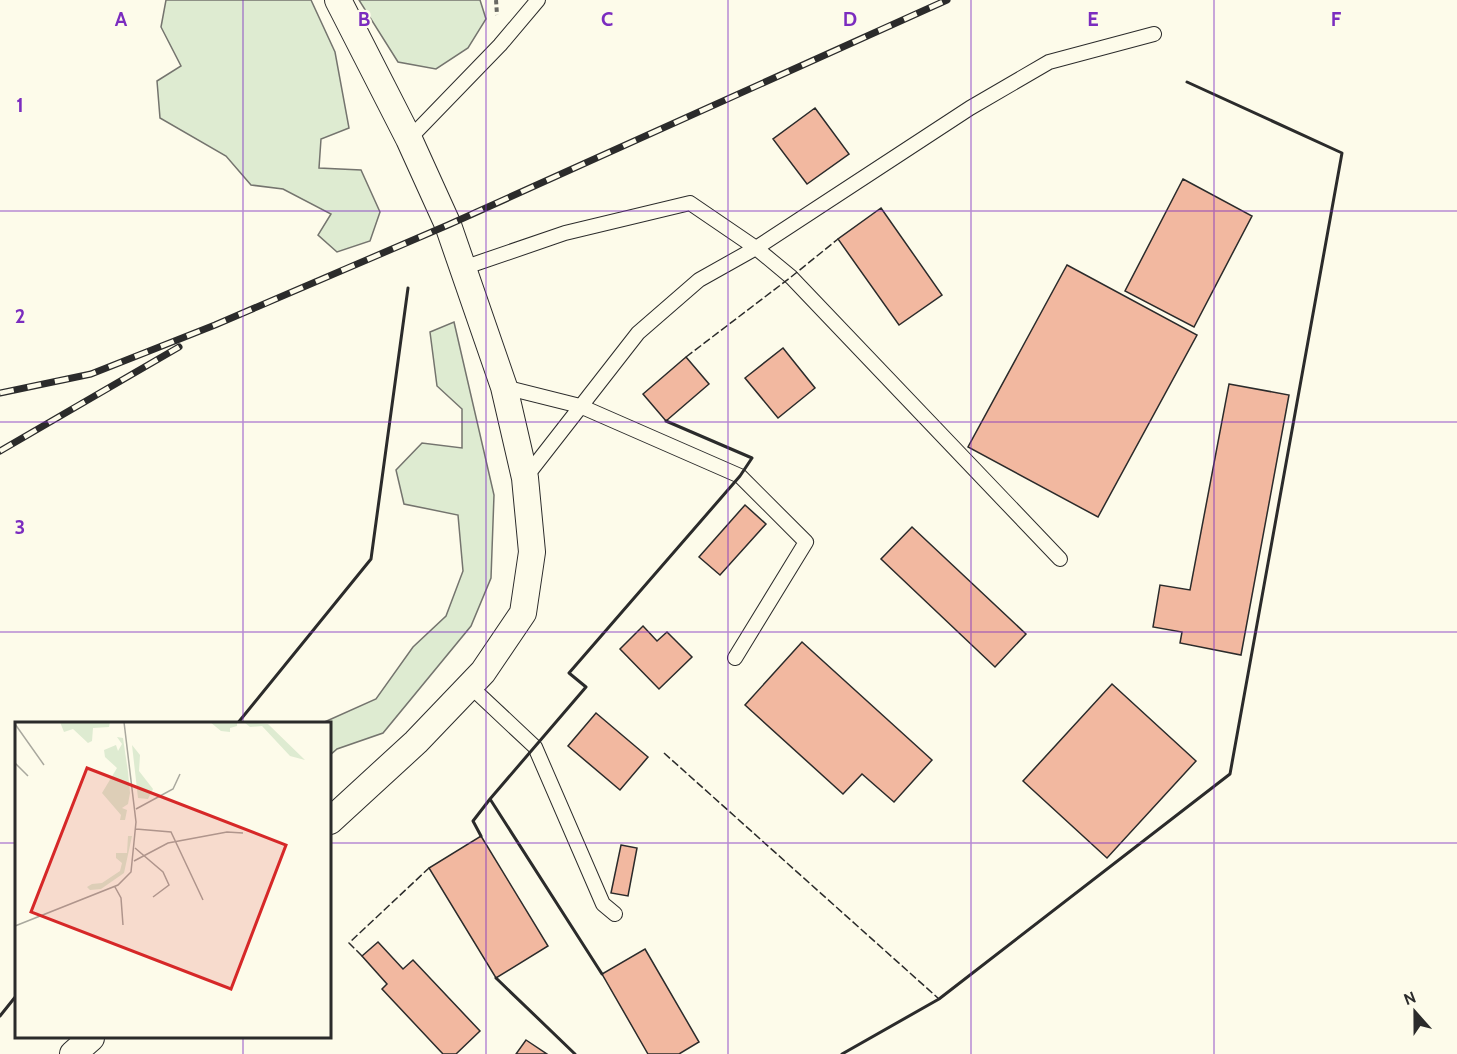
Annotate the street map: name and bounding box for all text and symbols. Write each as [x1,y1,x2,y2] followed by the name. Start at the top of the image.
[115,7,128,31] text: A
[358,7,370,31] text: B
[601,7,613,31] text: C
[843,7,857,31] text: D
[1087,7,1099,31] text: E
[1331,7,1342,31] text: F
[16,93,24,117] text: 1
[15,304,25,328] text: 2
[15,515,25,539] text: 3
[15,722,332,1039] inset map
[1385,982,1445,1042] north arrow
[1401,988,1418,1009] text: N

